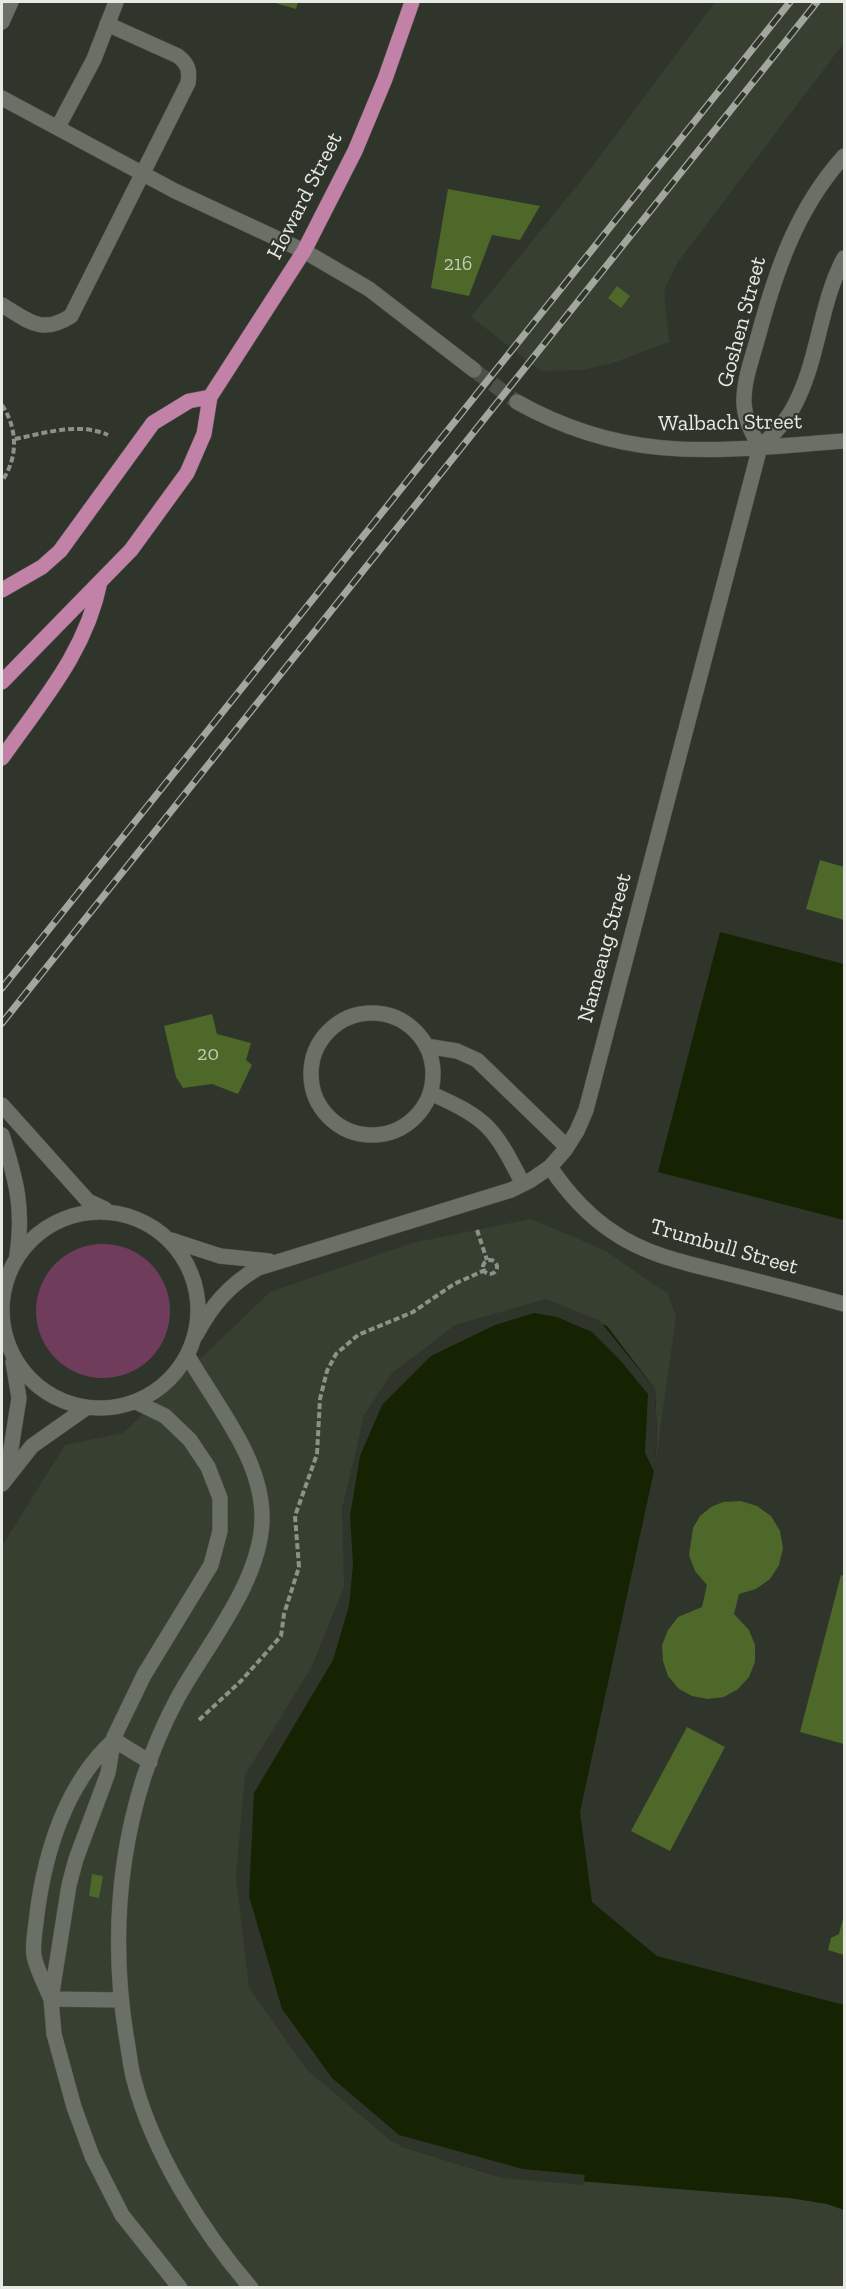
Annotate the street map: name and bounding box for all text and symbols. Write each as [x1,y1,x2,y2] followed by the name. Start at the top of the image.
[262,128,348,264] street label: Howard Street
[444,252,472,276] house number: 216
[712,254,772,390] street label: Goshen Street
[658,409,802,437] street label: Walbach Street
[572,870,638,1026] street label: Nameaug Street
[197,1042,219,1066] house number: 20
[647,1213,801,1281] street label: Trumbull Street

